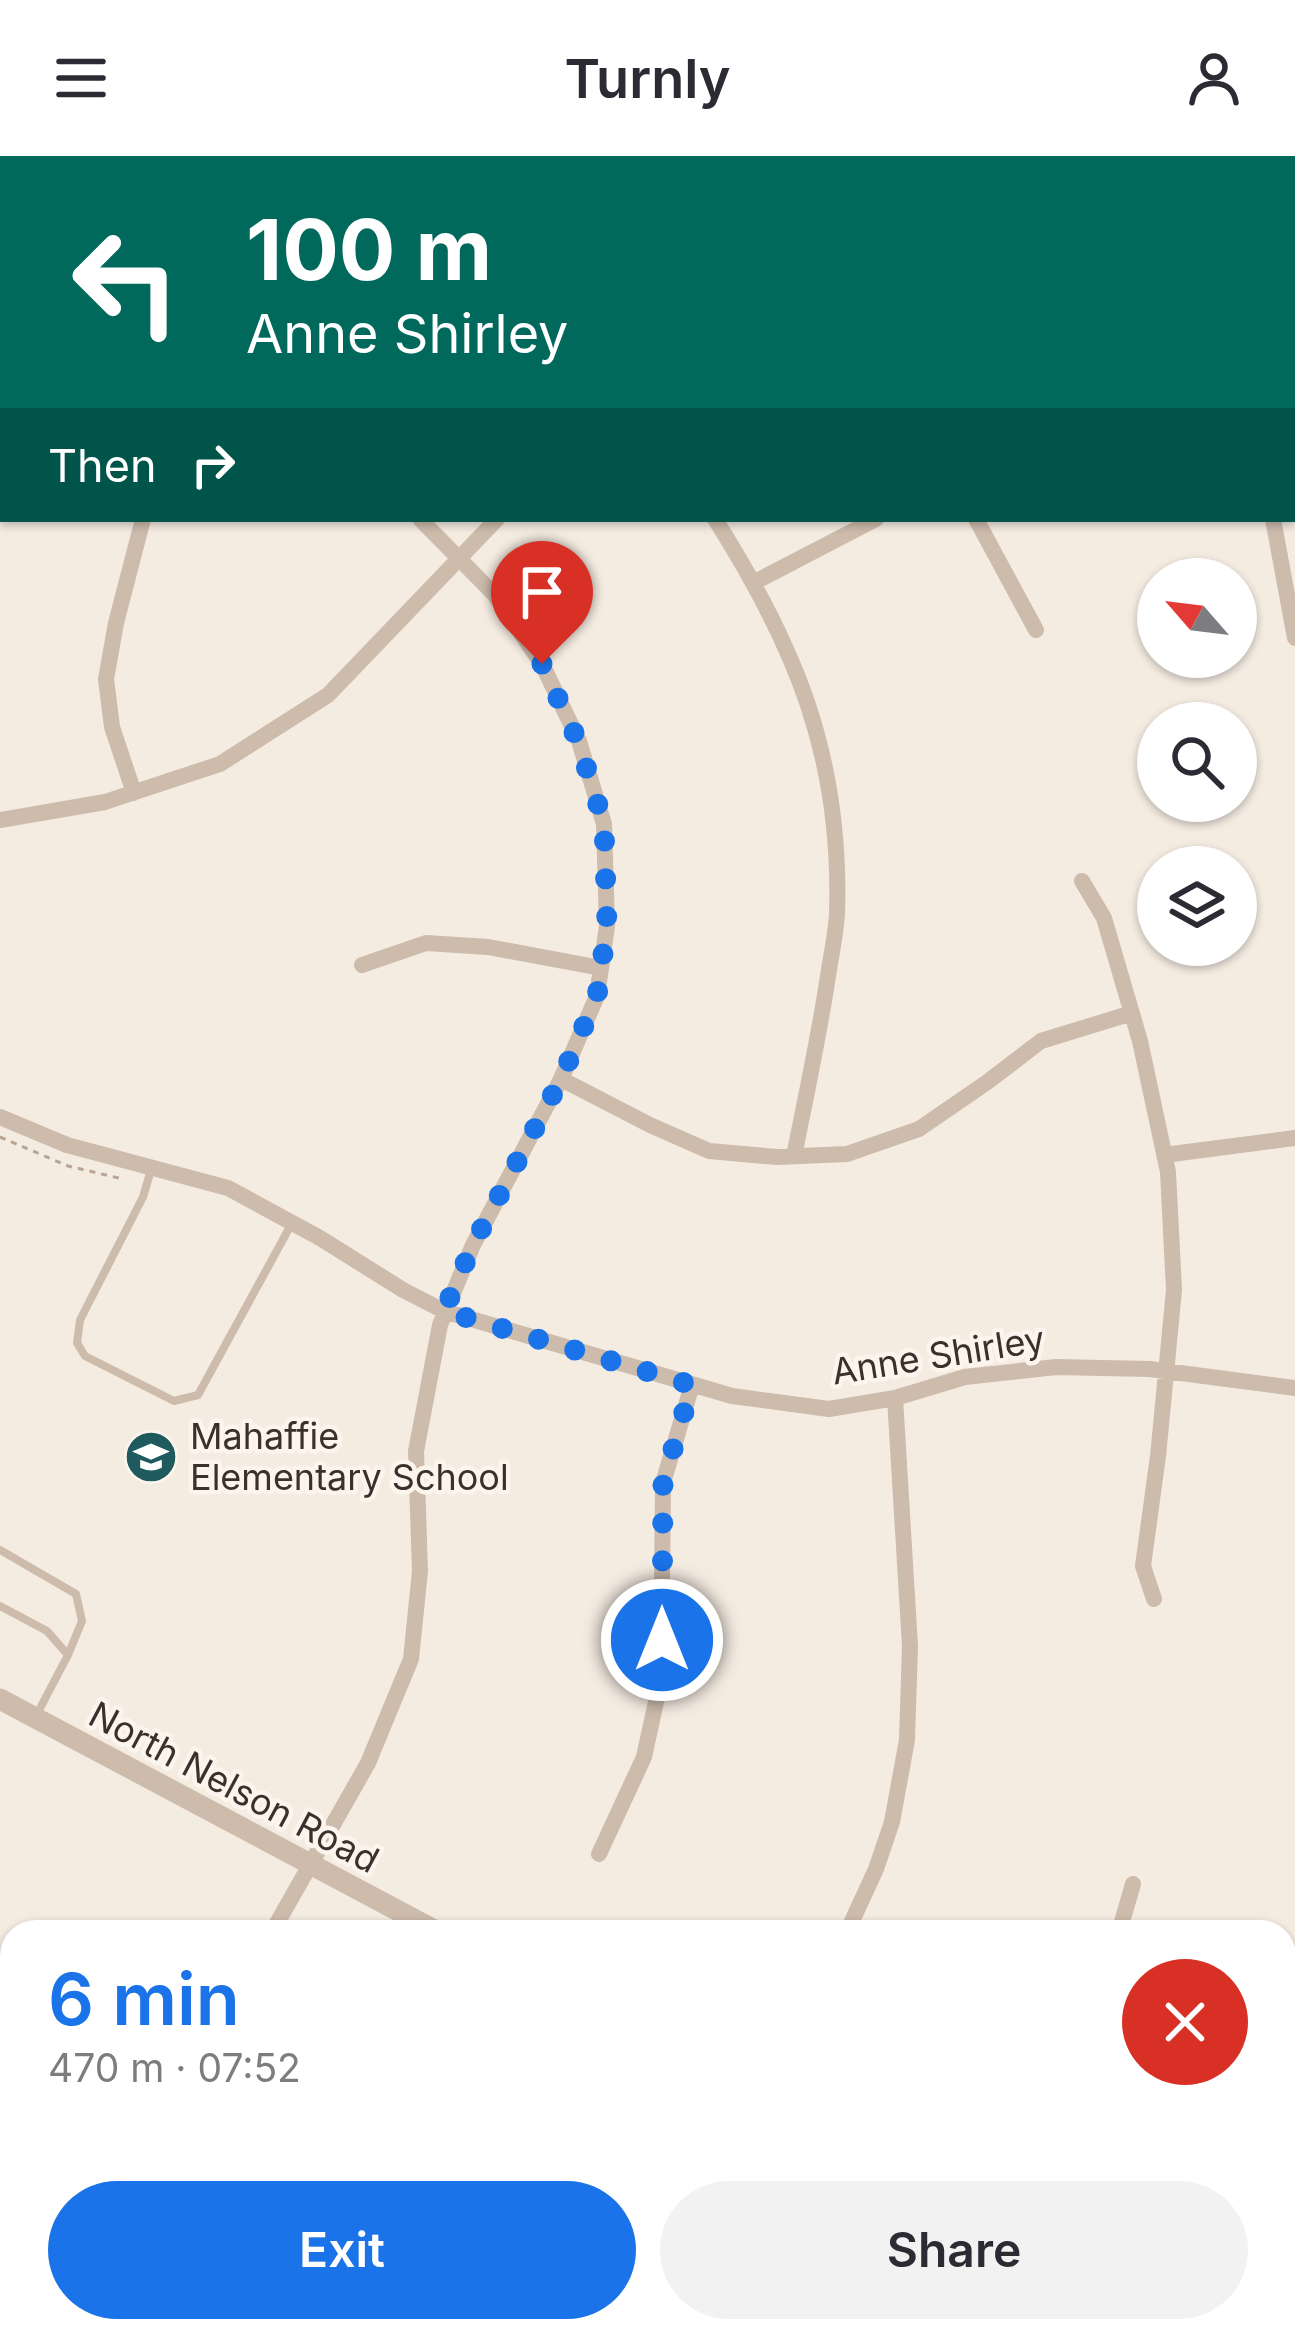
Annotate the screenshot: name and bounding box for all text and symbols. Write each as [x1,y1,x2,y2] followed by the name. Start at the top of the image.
[48,45,114,111] icon: menu
[1181,45,1247,111] icon: person
[564,46,731,111] text: Turnly
[246,199,492,300] text: 100 m
[48,204,204,360] icon: left
[246,301,568,366] text: Anne Shirley
[180,432,246,498] icon: right
[48,438,156,493] text: Then
[491,541,593,664] pin
[1137,558,1257,678] north arrow
[1137,558,1257,966] map controls
[509,559,575,625] icon: arrive
[1137,702,1257,822] button: search
[1137,846,1257,966] button: layers
[828,1316,1048,1394] street label: Anne Shirley
[190,1414,509,1499] place label: Mahaffie Elementary School
[123,1429,179,1485] school or university icon: Mahaffie Elementary School
[599,1577,725,1703] position arrow
[82,1692,386,1882] street label: North Nelson Road
[48,1955,240,2042] text: 6 min
[1122,1959,1248,2085] button: close
[48,2044,301,2091] text: 470 m · 07:52
[48,2181,636,2319] button: Exit
[660,2181,1248,2319] button: Share

